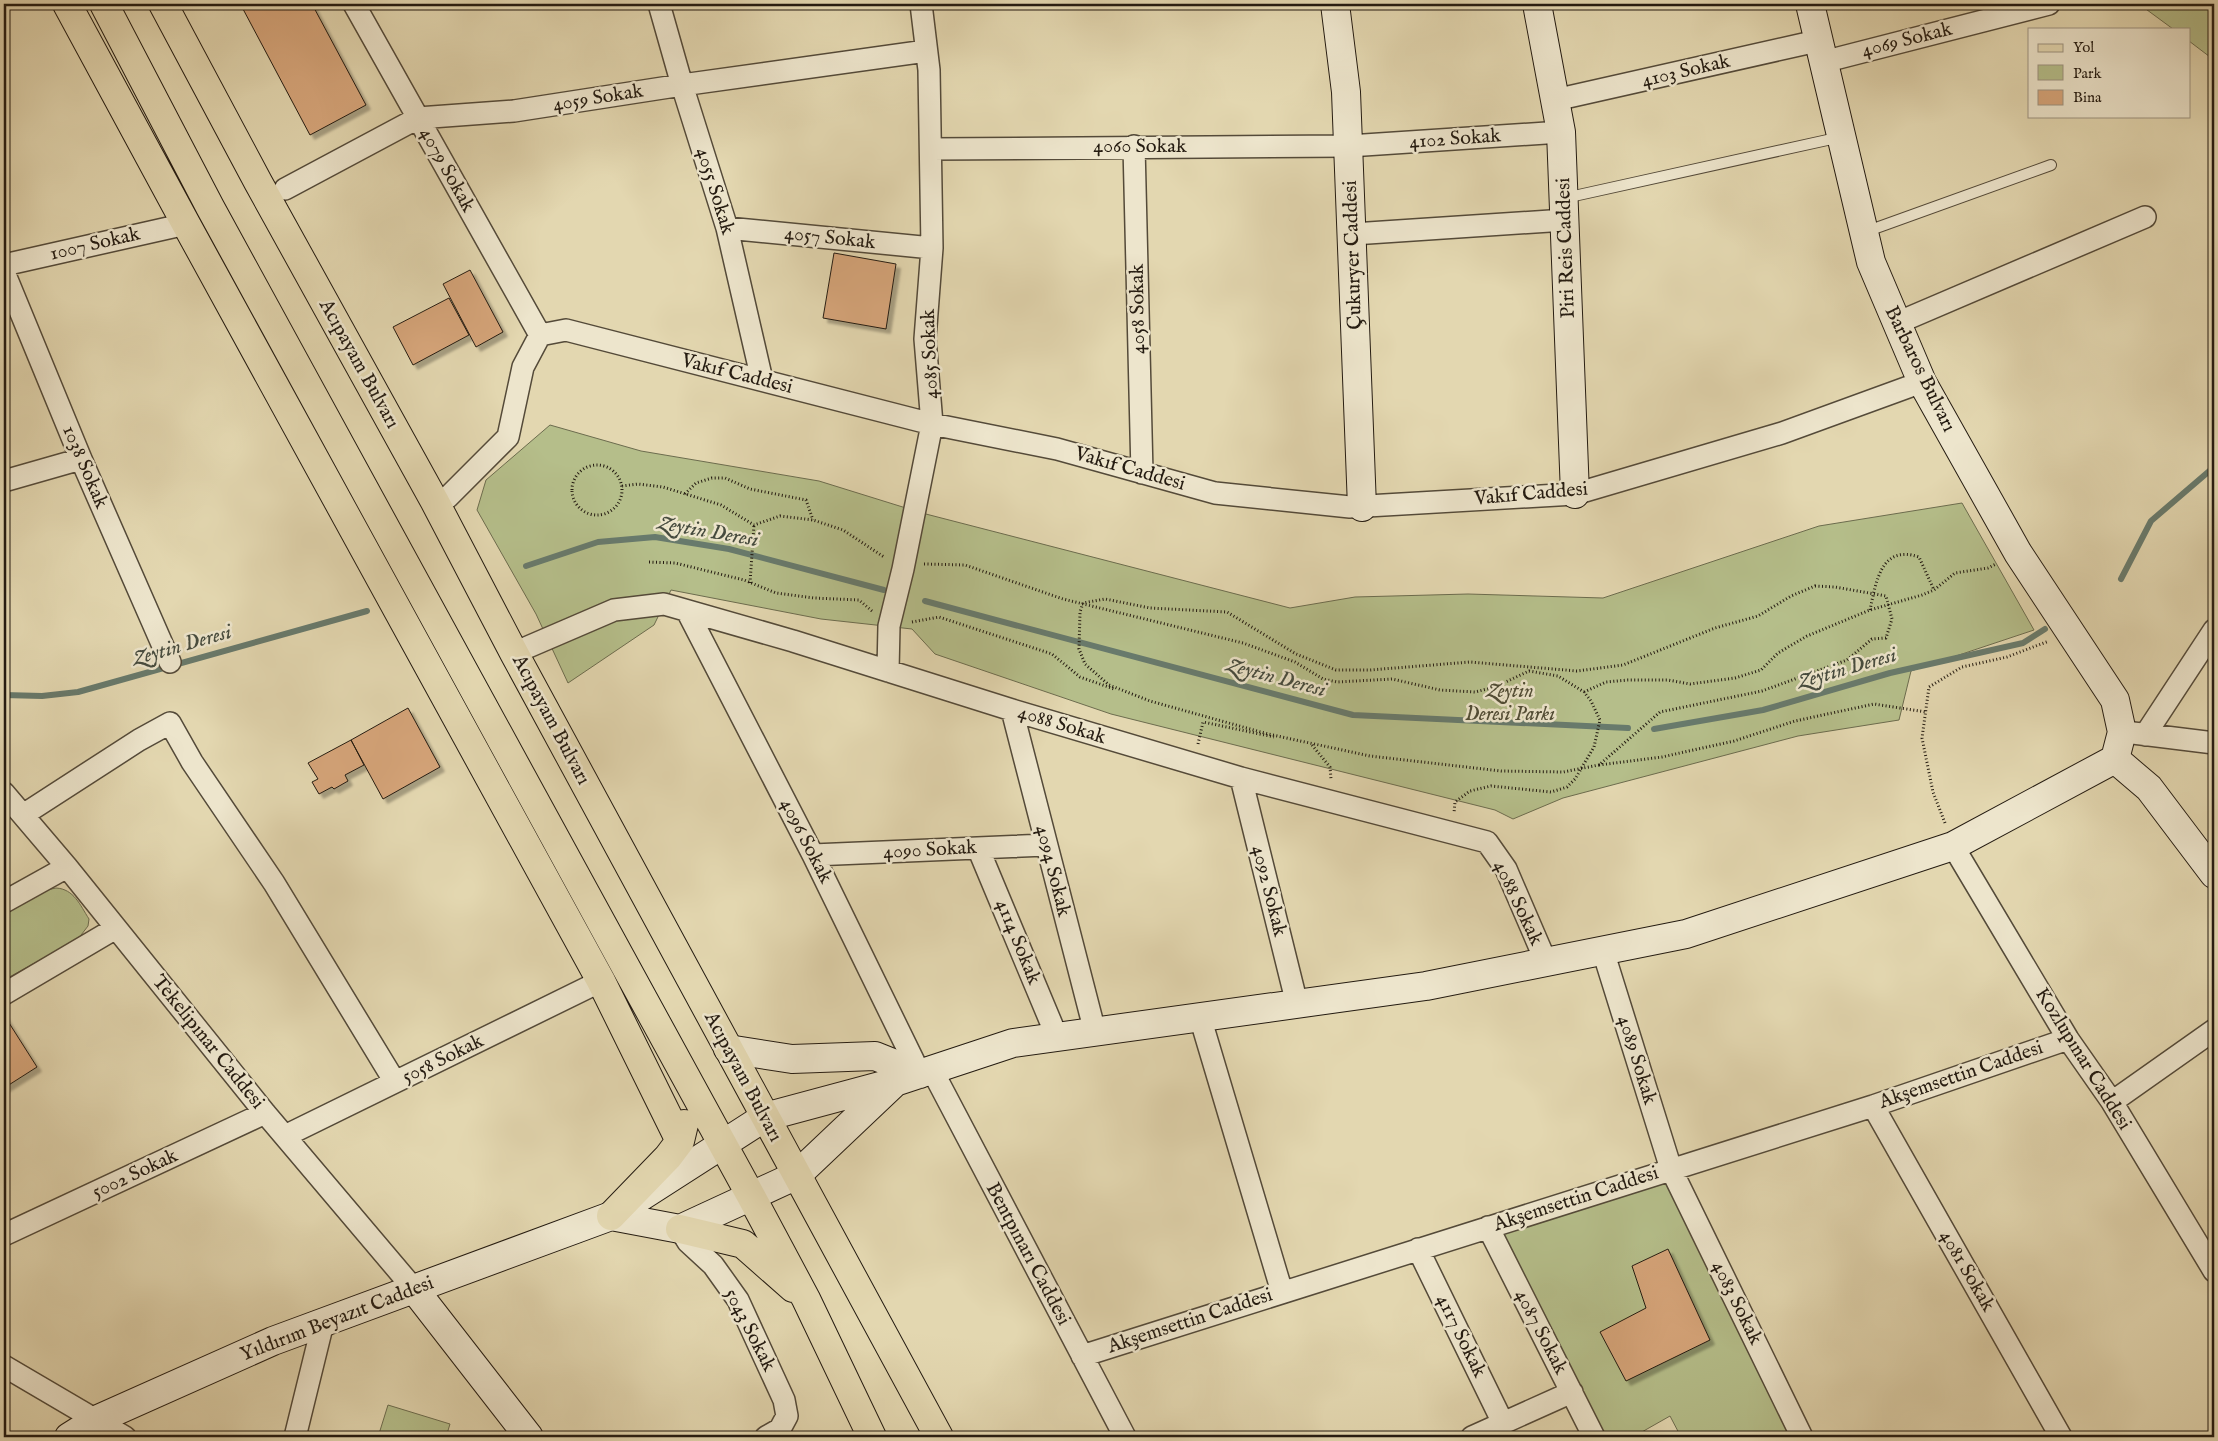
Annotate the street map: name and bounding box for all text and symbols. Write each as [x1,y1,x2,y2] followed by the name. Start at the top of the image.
[1859,17,1955,63] street label: 4069 Sokak
[2028,28,2190,118] legend
[2073,38,2095,57] text: Yol
[1639,49,1733,93] street label: 4103 Sokak
[2073,64,2103,83] text: Park
[551,78,645,117] street label: 4059 Sokak
[2073,88,2102,107] text: Bina
[414,123,481,217] street label: 4079 Sokak
[1408,123,1502,155] street label: 4102 Sokak
[1093,134,1187,159] street label: 4060 Sokak
[690,145,740,238] street label: 4055 Sokak
[1551,177,1581,319] street label: Piri Reis Caddesi
[1338,180,1368,330] street label: Çukuryer Caddesi
[48,221,143,266] street label: 1007 Sokak
[783,221,877,255] street label: 4057 Sokak
[1125,263,1151,354] street label: 4058 Sokak
[313,294,405,433] street label: Acıpayam Bulvarı
[1879,302,1961,436] street label: Barbaros Bulvarı
[916,308,944,399] street label: 4085 Sokak
[678,348,795,400] street label: Vakıf Caddesi
[56,422,114,513] street label: 1038 Sokak
[1071,441,1188,497] street label: Vakıf Caddesi
[1472,477,1589,512] street label: Vakıf Caddesi
[654,510,762,554] water label: Zeytin Deresi
[127,618,237,674] water label: Zeytin Deresi
[1792,641,1902,697] water label: Zeytin Deresi
[506,650,596,789] street label: Acıpayam Bulvarı
[1221,651,1331,705] water label: Zeytin Deresi
[1465,679,1555,727] park label: Zeytin Deresi Parkı
[1015,700,1109,750] street label: 4088 Sokak
[774,794,838,888] street label: 4096 Sokak
[1030,823,1076,920] street label: 4094 Sokak
[883,835,978,865] street label: 4090 Sokak
[1246,843,1292,939] street label: 4092 Sokak
[1488,857,1549,950] street label: 4088 Sokak
[990,896,1047,989] street label: 4114 Sokak
[146,970,270,1114] street label: Tekelipınar Caddesi
[2029,983,2137,1135] street label: Kozlupınar Caddesi
[698,1007,788,1146] street label: Acıpayam Bulvarı
[1612,1013,1662,1108] street label: 4089 Sokak
[398,1028,488,1089] street label: 5058 Sokak
[1875,1035,2046,1115] street label: Akşemsettin Caddesi
[88,1143,182,1205] street label: 5002 Sokak
[1489,1161,1662,1238] street label: Akşemsettin Caddesi
[980,1178,1076,1330] street label: Bentpınarı Caddesi
[1934,1226,2001,1317] street label: 4081 Sokak
[1706,1257,1768,1349] street label: 4083 Sokak
[237,1271,437,1367] street label: Yıldırım Beyazıt Caddesi
[1103,1283,1276,1360] street label: Akşemsettin Caddesi
[719,1284,782,1376] street label: 5043 Sokak
[1509,1285,1573,1379] street label: 4087 Sokak
[1430,1290,1492,1382] street label: 4117 Sokak

